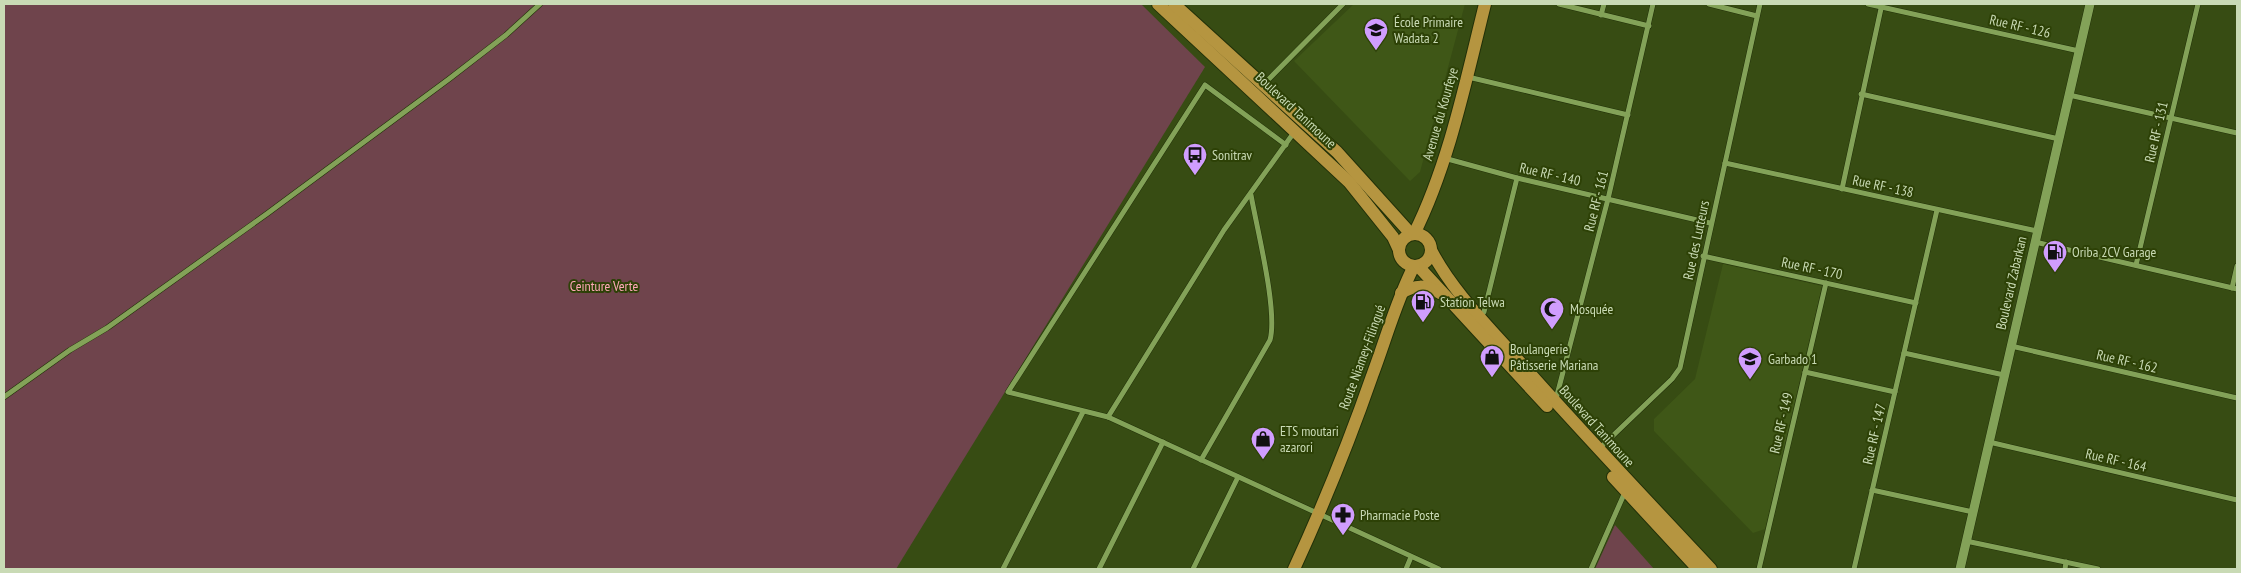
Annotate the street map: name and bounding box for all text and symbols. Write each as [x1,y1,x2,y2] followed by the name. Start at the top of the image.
[1988,10,2052,42] street label: Rue RF - 126
[1394,13,1463,47] place label: École Primaire Wadata 2
[1363,17,1389,51] school or university icon: École Primaire Wadata 2
[1418,65,1462,163] street label: Avenue du Kourfeye
[1252,68,1340,152] street label: Boulevard Tanimoune
[2140,100,2172,164] street label: Rue RF - 131
[1182,142,1208,176] bus stop icon: Sonitrav
[1212,146,1253,164] place label: Sonitrav
[1518,158,1582,190] street label: Rue RF - 140
[1580,169,1612,233] street label: Rue RF - 161
[1851,171,1915,201] street label: Rue RF - 138
[1679,198,1713,281] street label: Rue des Lutteurs
[1991,234,2031,332] street label: Boulevard Zabarkan
[2042,239,2068,273] fuel station icon: Oriba 2CV Garage
[2072,243,2157,261] place label: Oriba 2CV Garage
[1780,253,1844,283] street label: Rue RF - 170
[570,277,638,295] park label: Ceinture Verte
[1410,289,1436,323] fuel station icon: Station Telwa
[1440,293,1505,311] place label: Station Telwa
[1539,296,1565,330] mosque icon: Mosquée
[1570,300,1613,318] place label: Mosquée
[1335,302,1389,412] street label: Route Niamey-Filingué
[1510,340,1598,374] place label: Boulangerie Pâtisserie Mariana
[1479,344,1505,378] shop icon: Boulangerie Pâtisserie Mariana
[2095,345,2159,377] street label: Rue RF - 162
[1737,346,1763,380] school or university icon: Garbado 1
[1768,350,1817,368] place label: Garbado 1
[1555,381,1639,471] street label: Boulevard Tanimoune
[1765,391,1797,455] street label: Rue RF - 149
[1858,402,1890,466] street label: Rue RF - 147
[1280,422,1339,456] place label: ETS moutari azarori
[1250,426,1276,460] shop icon: ETS moutari azarori
[2084,444,2149,476] street label: Rue RF - 164
[1330,502,1356,536] pharmacy icon: Pharmacie Poste
[1360,506,1440,524] place label: Pharmacie Poste

